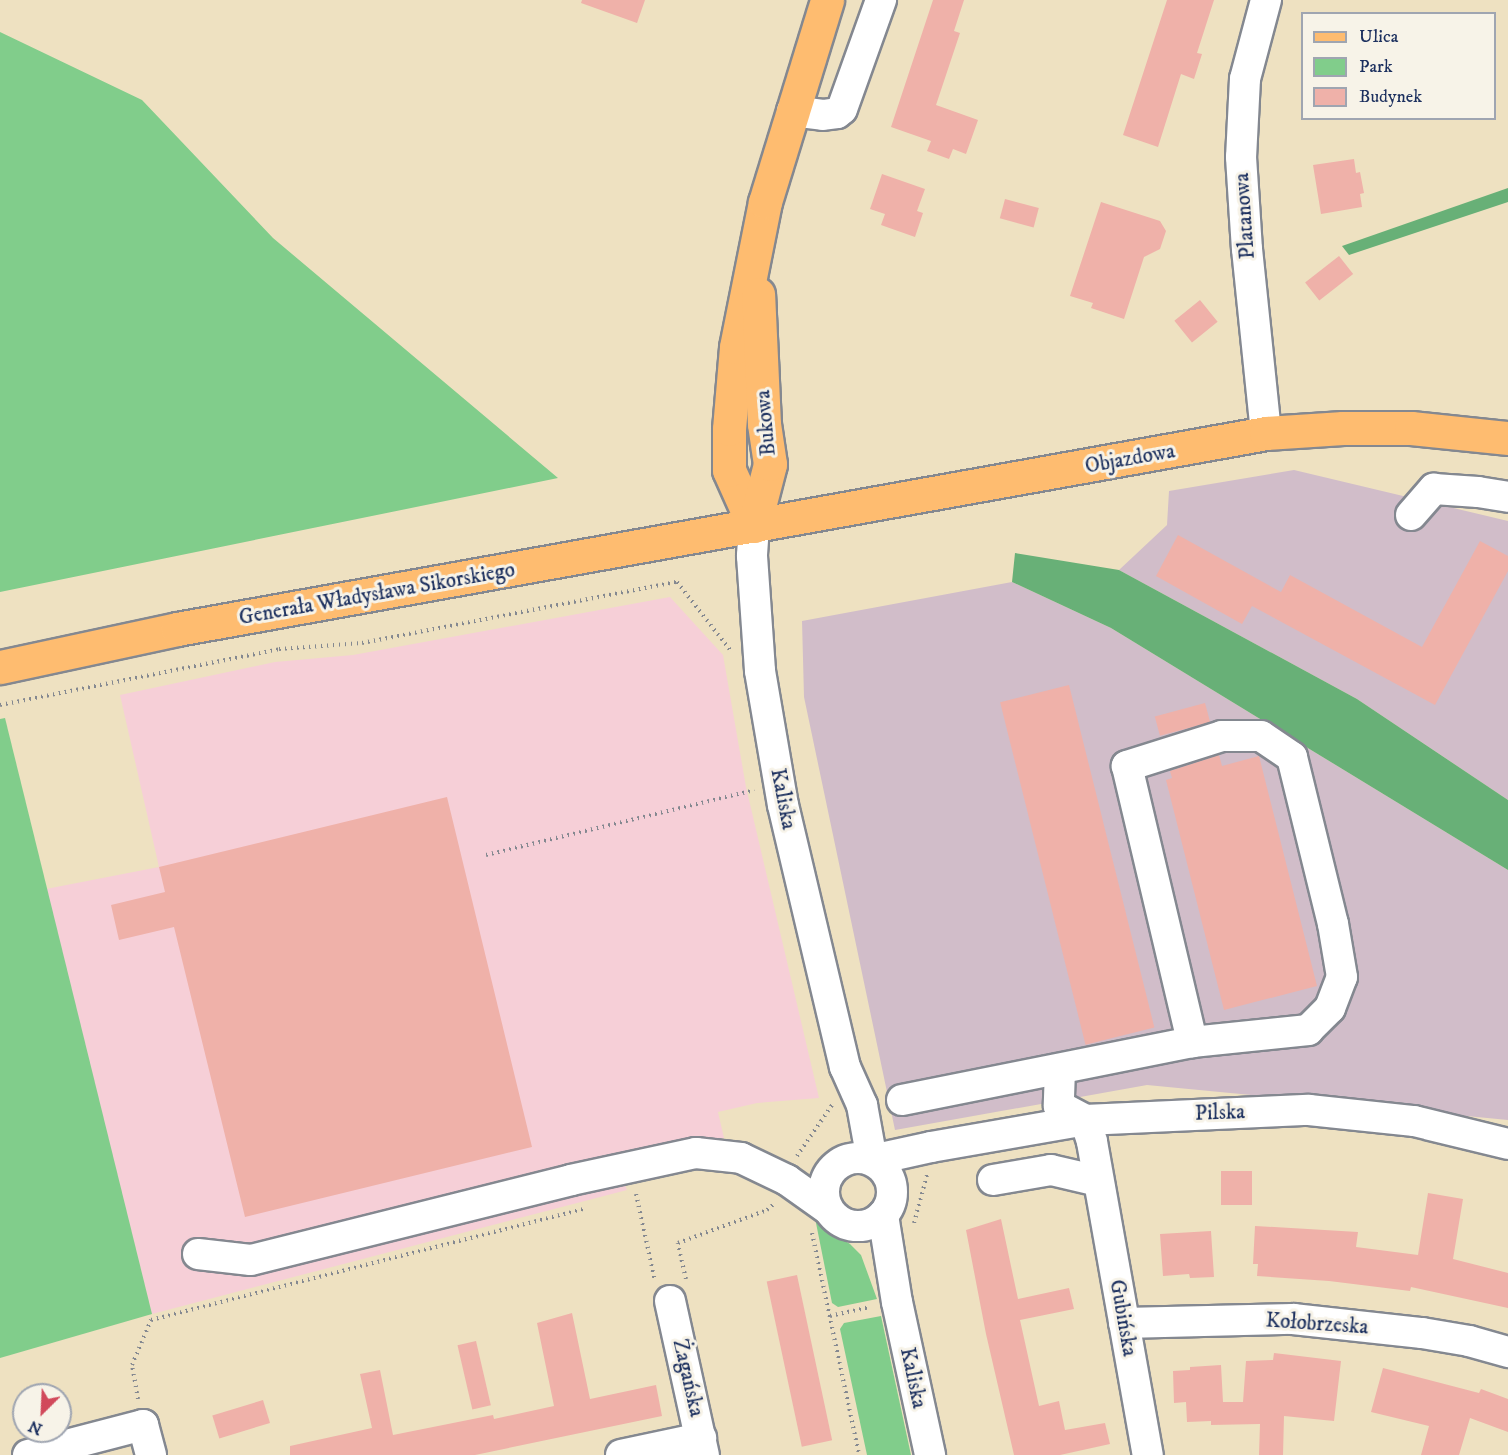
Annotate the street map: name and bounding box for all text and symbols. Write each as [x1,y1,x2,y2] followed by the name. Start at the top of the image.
[1301,12,1496,120] legend
[1359,26,1398,48] text: Ulica
[1359,56,1393,78] text: Park
[1359,86,1422,108] text: Budynek
[1229,172,1261,260] street label: Platanowa
[751,389,781,457] street label: Bukowa
[1083,439,1177,479] street label: Objazdowa
[237,557,517,631] street label: Generała Władysława Sikorskiego
[765,766,801,832] street label: Kaliska
[1194,1100,1246,1126] street label: Pilska
[1104,1278,1142,1358] street label: Gubińska
[1265,1308,1369,1340] street label: Kołobrzeska
[667,1337,709,1419] street label: Żagańska
[894,1345,932,1411] street label: Kaliska
[12,1383,72,1443] north arrow
[25,1416,46,1439] text: N

